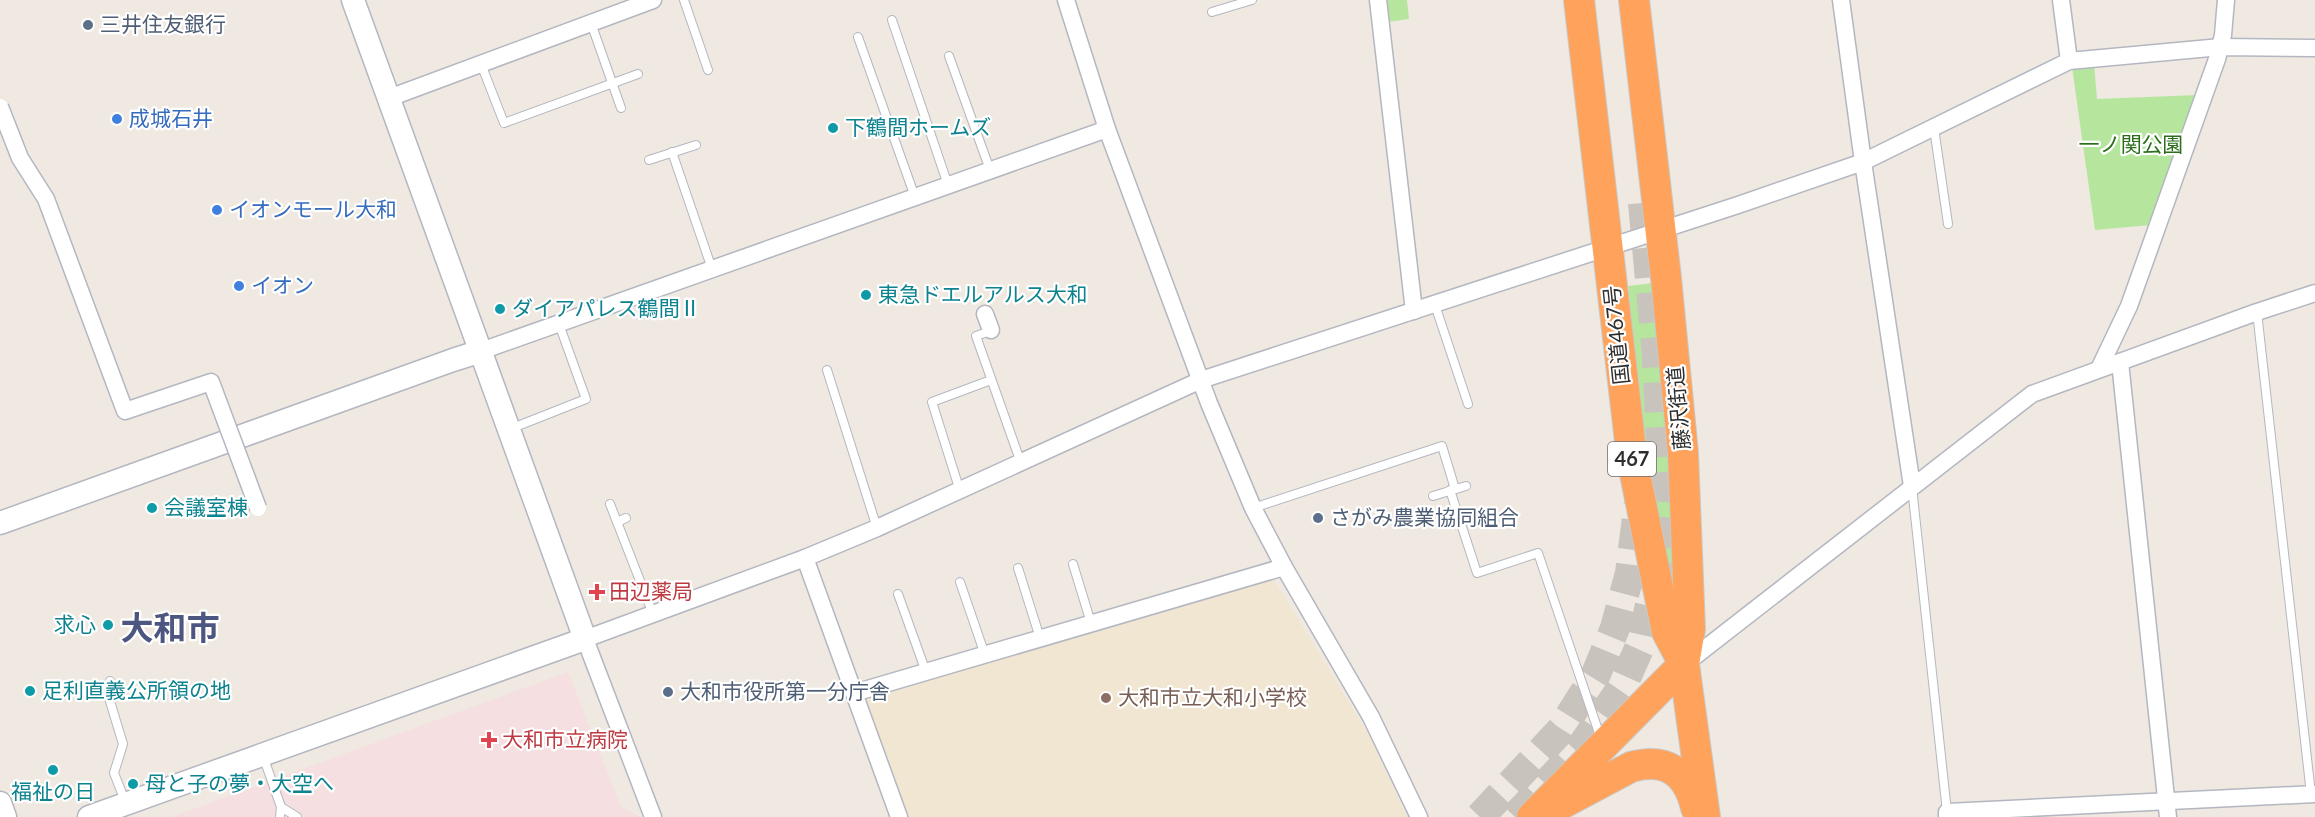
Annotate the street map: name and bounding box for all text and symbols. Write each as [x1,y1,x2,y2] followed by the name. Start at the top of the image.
[100,11,226,36] place label: 三井住友銀行
[81,18,95,32] marker: 三井住友銀行
[129,105,213,130] place label: 成城石井
[110,112,124,126] marker: 成城石井
[845,114,991,139] place label: 下鶴間ホームズ
[826,121,840,135] marker: 下鶴間ホームズ
[2079,131,2184,156] park label: 一ノ関公園
[229,196,397,221] place label: イオンモール大和
[210,203,224,217] marker: イオンモール大和
[251,272,314,297] place label: イオン
[232,279,246,293] marker: イオン
[878,281,1088,306] place label: 東急ドエルアルス大和
[1598,284,1633,386] street label: 国道467号
[859,288,873,302] marker: 東急ドエルアルス大和
[512,295,701,320] place label: ダイアパレス鶴間Ⅱ
[493,302,507,316] marker: ダイアパレス鶴間Ⅱ
[1661,365,1694,451] street label: 藤沢街道
[1608,442,1656,476] road number: 467
[164,494,248,519] place label: 会議室棟
[145,501,159,515] marker: 会議室棟
[1330,504,1519,529] place label: さがみ農業協同組合
[1311,511,1325,525] marker: さがみ農業協同組合
[609,578,693,603] place label: 田辺薬局
[590,585,604,599] marker: 田辺薬局
[121,607,220,647] district label: 大和市
[54,611,96,636] place label: 求心
[101,618,115,632] marker: 求心
[42,677,231,702] place label: 足利直義公所領の地
[680,678,890,703] place label: 大和市役所第一分庁舎
[23,684,37,698] marker: 足利直義公所領の地
[1118,684,1307,709] place label: 大和市立大和小学校
[661,685,675,699] marker: 大和市役所第一分庁舎
[1099,691,1113,705] marker: 大和市立大和小学校
[502,726,628,751] place label: 大和市立病院
[480,731,498,749] marker: 大和市立病院
[46,763,60,777] marker: 福祉の日
[145,770,334,795] place label: 母と子の夢・大空へ
[126,777,140,791] marker: 母と子の夢・大空へ
[11,778,95,803] place label: 福祉の日

